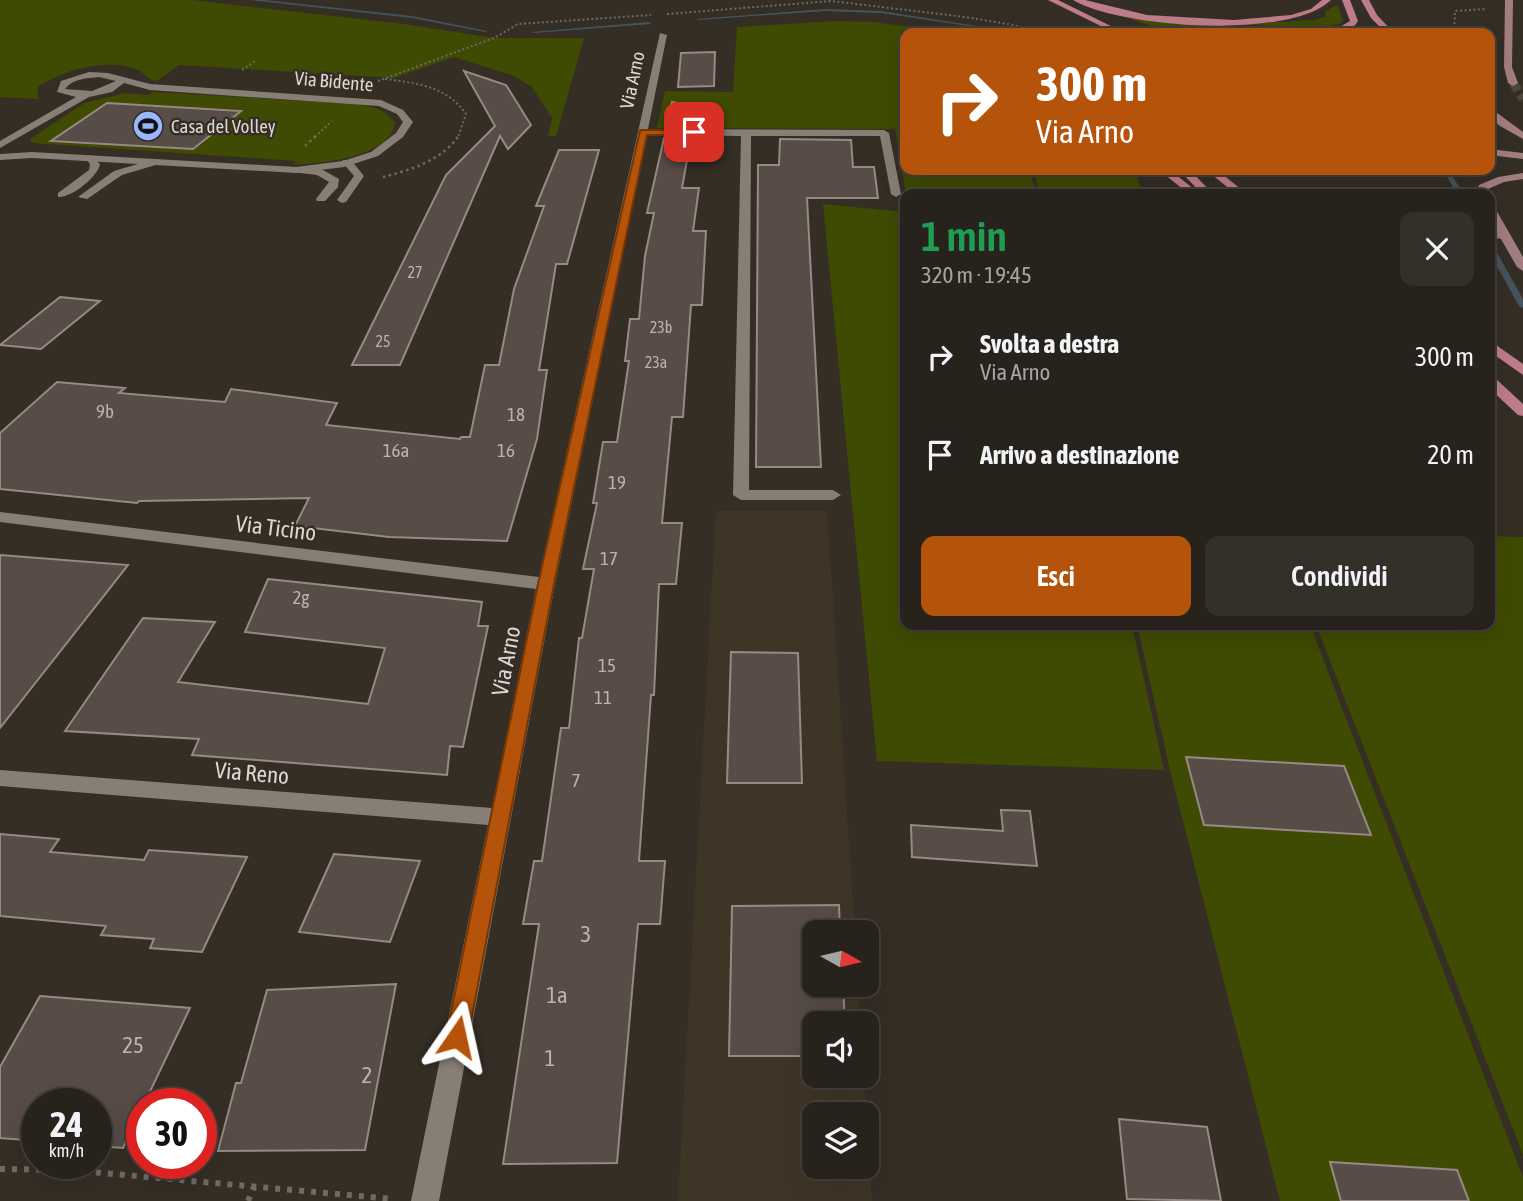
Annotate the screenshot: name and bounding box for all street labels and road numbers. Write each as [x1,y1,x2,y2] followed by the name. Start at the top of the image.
[615,49,649,111] street label: Via Arno
[294,67,374,95] street label: Via Bidente
[234,510,318,546] street label: Via Ticino
[487,624,525,698] street label: Via Arno
[214,757,290,789] street label: Via Reno

